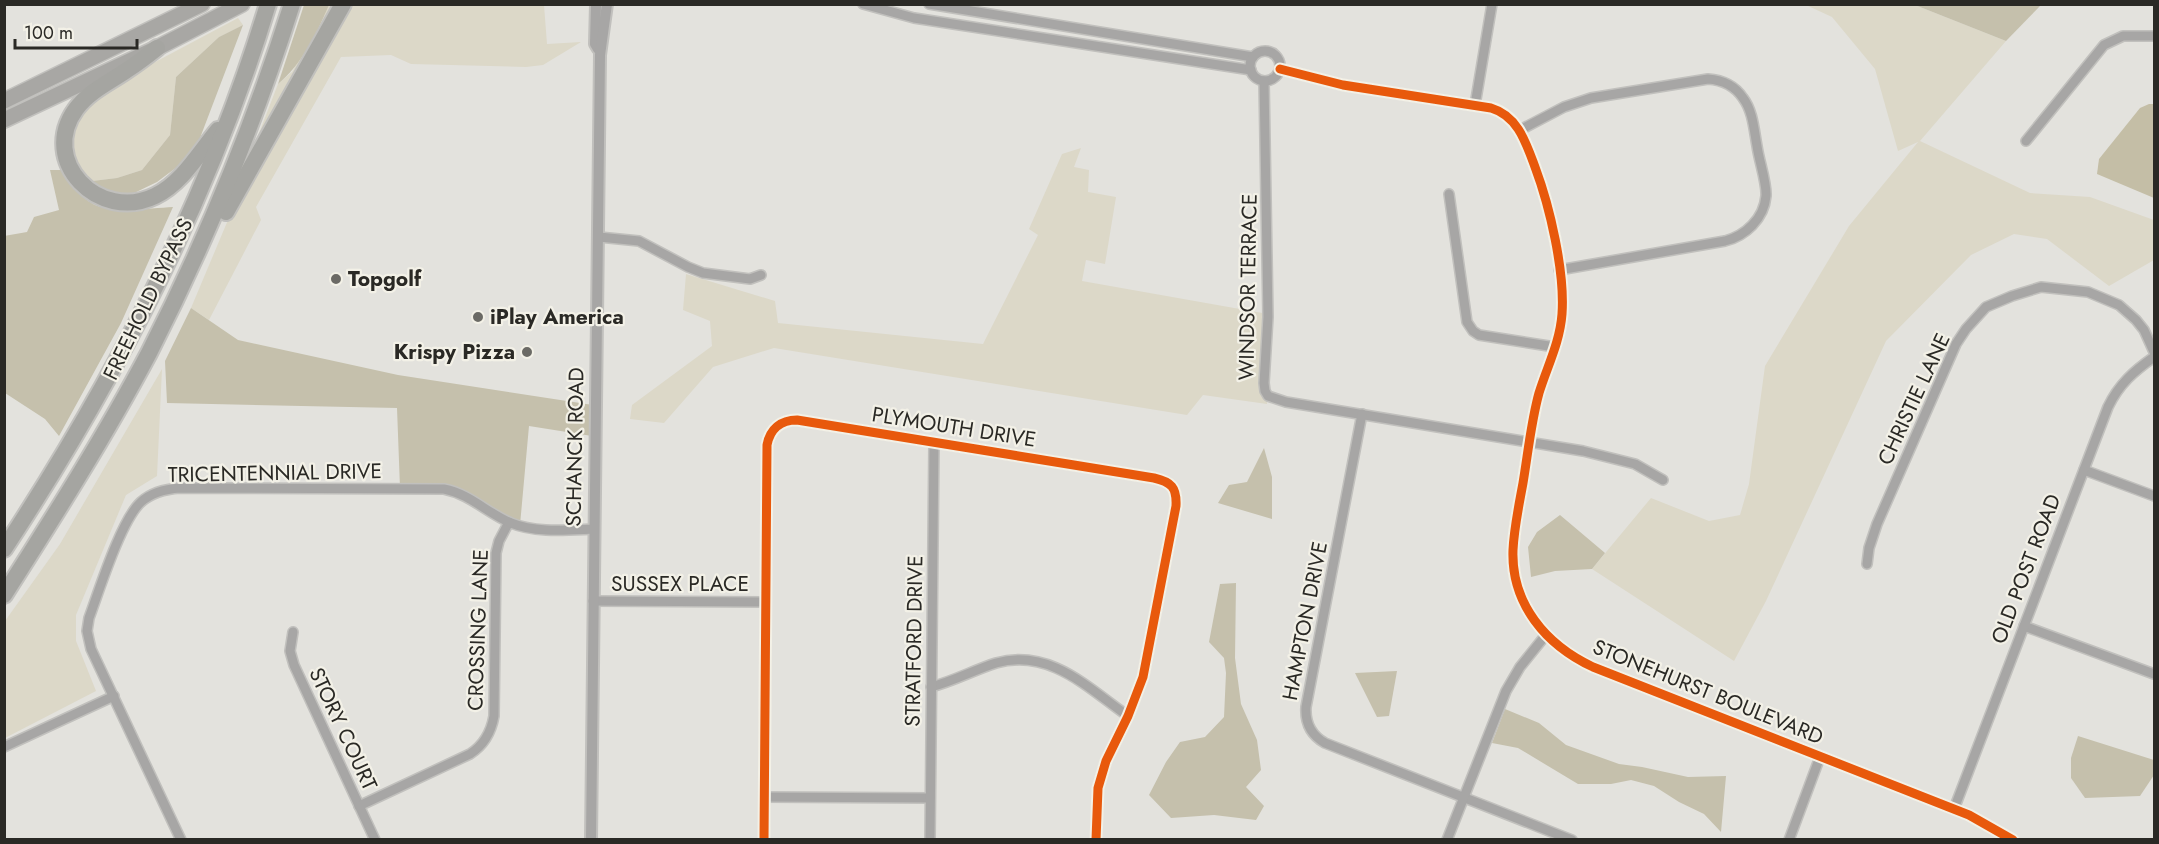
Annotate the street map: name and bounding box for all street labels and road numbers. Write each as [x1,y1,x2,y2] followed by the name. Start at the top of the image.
[1231,193,1265,381] street label: WINDSOR TERRACE
[96,213,200,385] street label: FREEHOLD BYPASS
[1870,328,1958,470] street label: CHRISTIE LANE
[559,367,591,527] street label: SCHANCK ROAD
[870,399,1038,455] street label: PLYMOUTH DRIVE
[168,456,382,490] street label: TRICENTENNIAL DRIVE
[1984,490,2068,648] street label: OLD POST ROAD
[1275,539,1335,703] street label: HAMPTON DRIVE
[460,549,496,711] street label: CROSSING LANE
[898,555,930,727] street label: STRATFORD DRIVE
[611,569,749,599] street label: SUSSEX PLACE
[1588,632,1828,752] street label: STONEHURST BOULEVARD
[301,663,385,795] street label: STORY COURT

